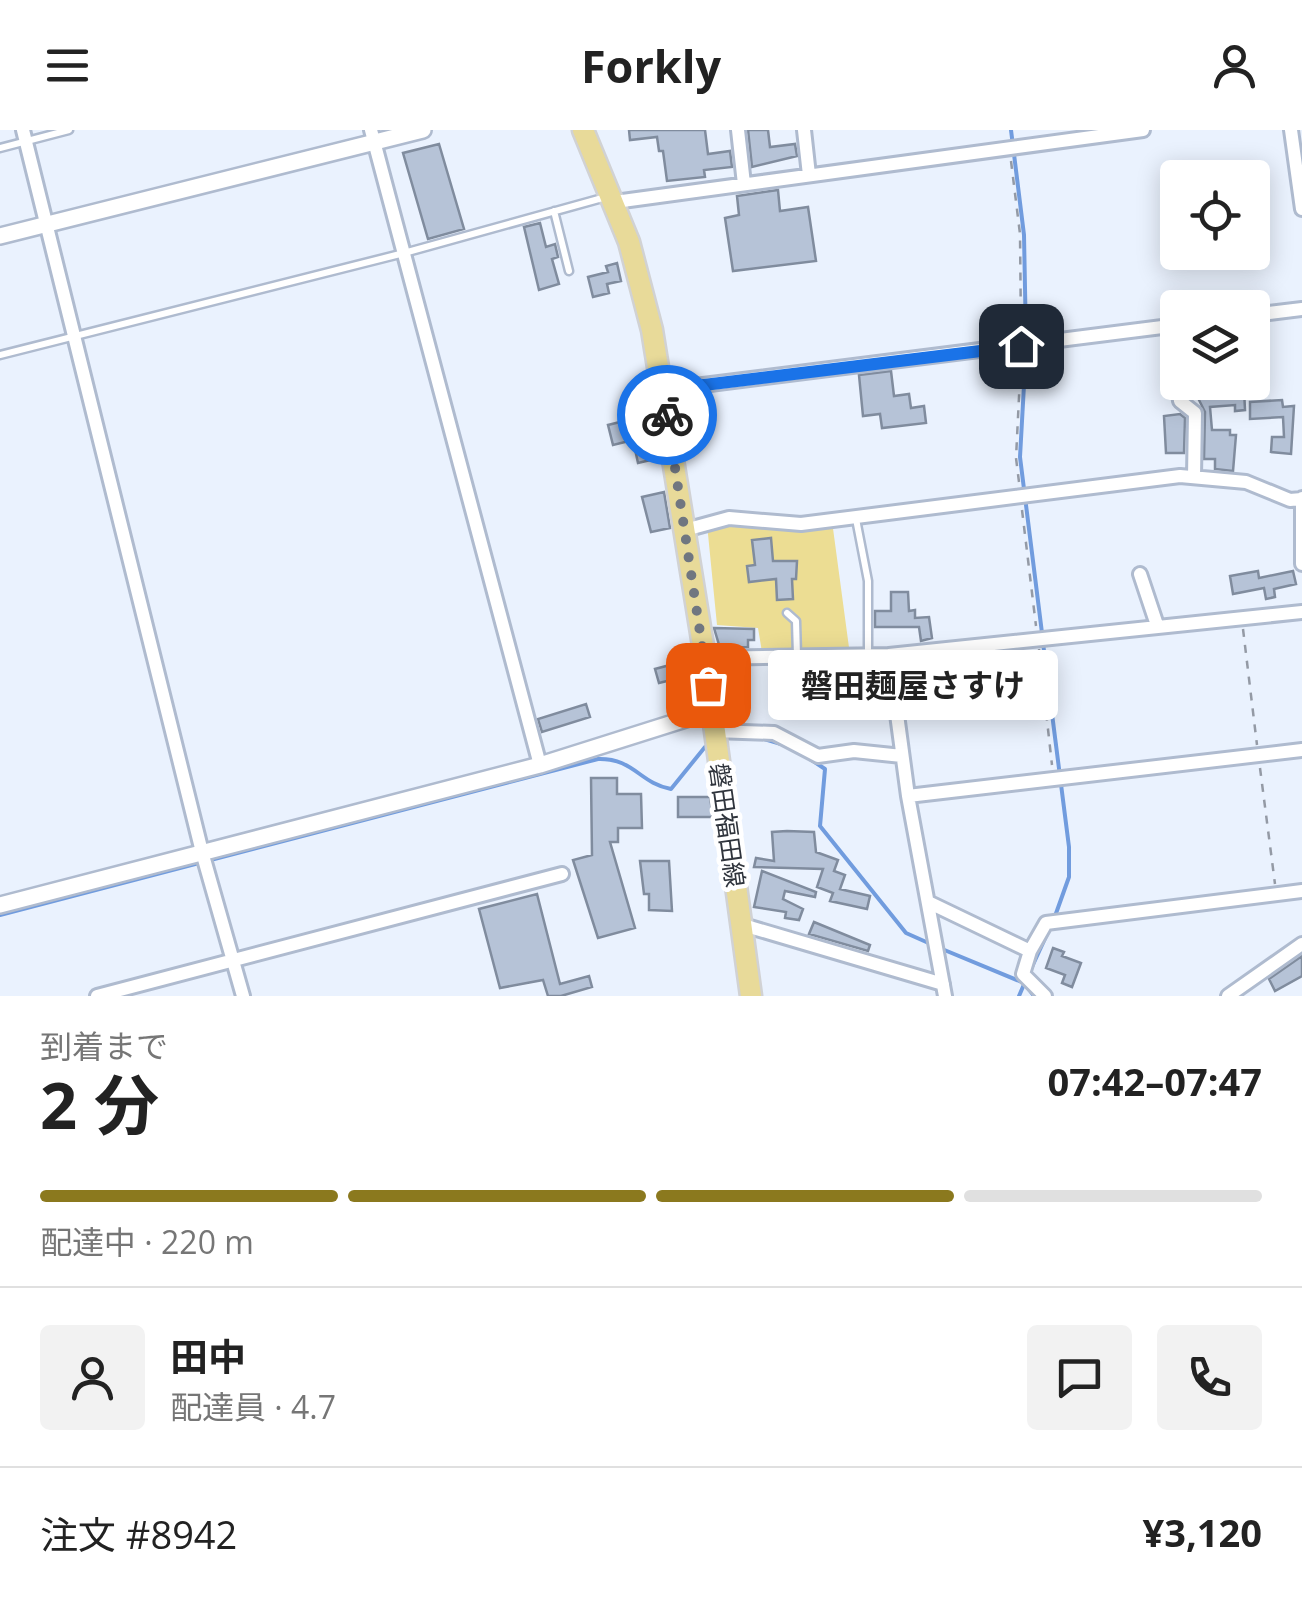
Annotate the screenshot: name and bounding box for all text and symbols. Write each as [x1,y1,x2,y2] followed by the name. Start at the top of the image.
[581,35,721,96] text: Forkly
[40,38,95,93] icon: menu
[1207,38,1262,93] icon: person
[1160,160,1270,400] map controls
[1160,160,1270,270] button: locate
[1160,290,1270,400] button: layers
[979,304,1064,389] pin
[994,319,1049,374] icon: home
[617,365,717,465] courier
[640,388,695,443] icon: bike
[666,643,751,728] pin
[768,650,1058,720] callout: 磐田麺屋さすけ
[681,658,736,713] icon: bag
[801,663,1025,706] text: 磐田麺屋さすけ
[702,761,754,889] street label: 磐田福田線
[40,1024,168,1067] text: 到着まで
[1048,1055,1262,1107] text: 07:42–07:47
[40,1060,159,1148] text: 2 分
[40,1220,254,1263] text: 配達中 · 220 m
[40,1325,145,1430] button: person
[1027,1325,1132,1430] button: chat
[1157,1325,1262,1430] button: phone
[170,1330,246,1382] text: 田中
[170,1385,336,1428] text: 配達員 · 4.7
[1143,1506,1262,1558] text: ¥3,120
[40,1508,237,1560] text: 注文 #8942

